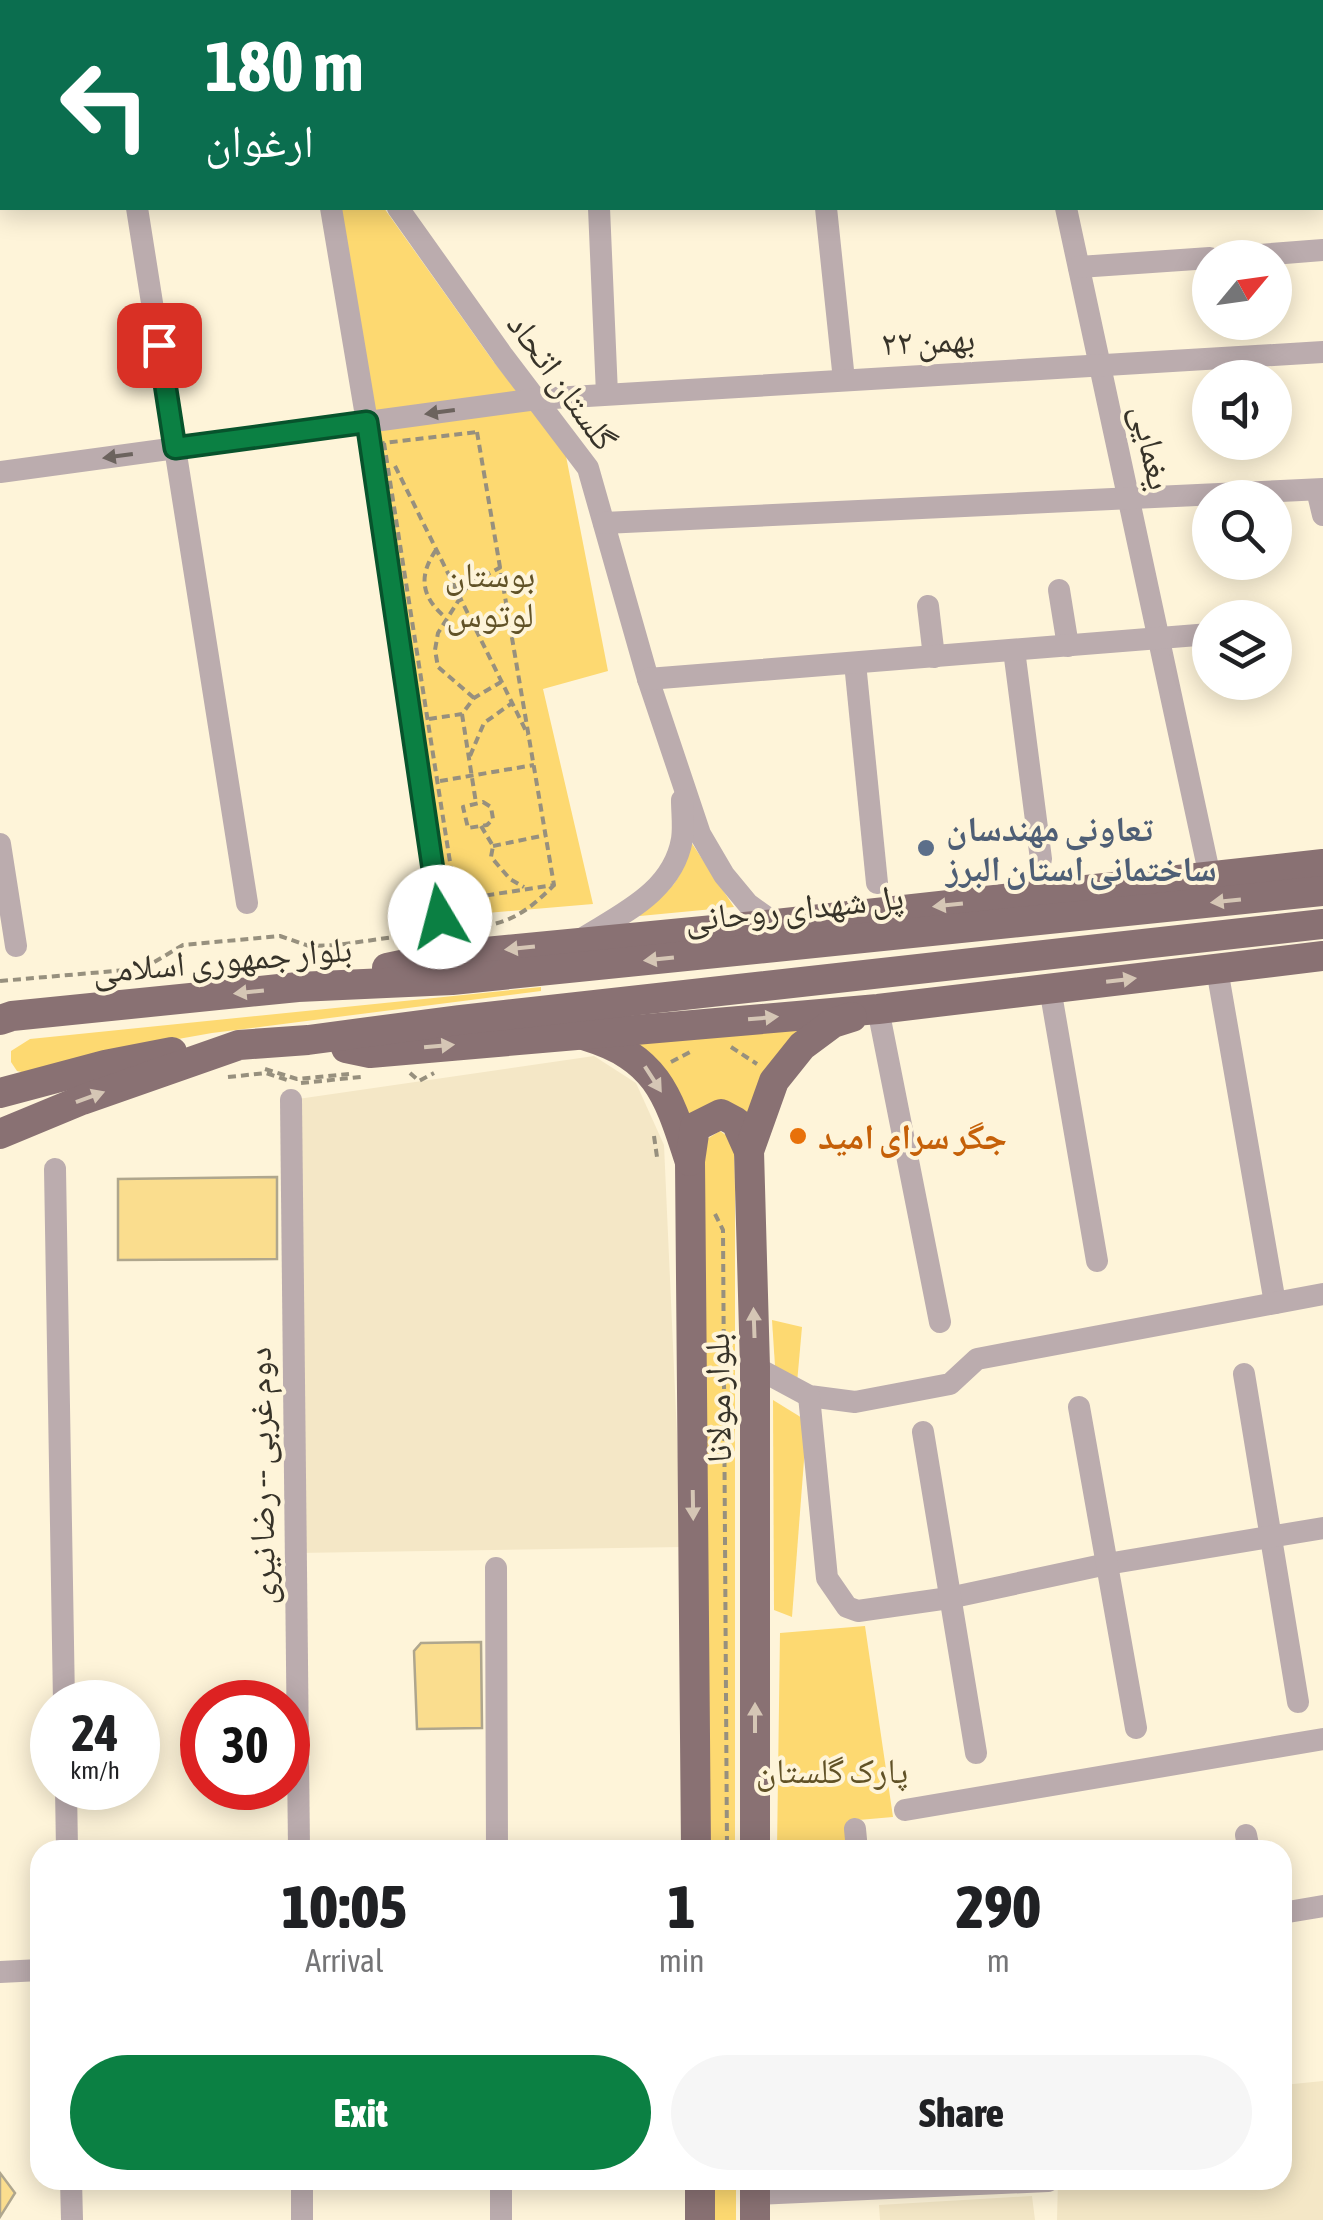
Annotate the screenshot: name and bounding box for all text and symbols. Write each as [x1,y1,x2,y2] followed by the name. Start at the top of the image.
[205,26,364,106] text: 180 m
[40,40,170,170] icon: left
[205,115,314,167] text: ارغوان
[1192,240,1292,340] north arrow
[1192,240,1292,700] map controls
[117,303,202,388] pin
[498,304,626,459] street label: گلستان اتحاد
[132,318,187,373] icon: arrive
[880,318,976,364] street label: ۲۲ بهمن
[1192,360,1292,460] button: sound
[1123,401,1181,494] street label: یغمایی
[424,404,455,420] one-way arrow
[102,448,133,464] one-way arrow
[1192,480,1292,580] button: search
[444,554,536,636] park label: بوستان لوتوس
[1192,600,1292,700] button: layers
[944,808,1217,891] place label: تعاونی مهندسان ساختمانی استان البرز
[915,837,937,859] marker: تعاونی مهندسان ساختمانی استان البرز
[388,865,492,969] position arrow
[683,876,906,941] street label: پل شهدای روحانی
[1210,894,1241,910] one-way arrow
[931,898,963,914] one-way arrow
[91,928,354,992] street label: بلوار جمهوری اسلامی
[504,941,535,957] one-way arrow
[643,951,674,967] one-way arrow
[1106,972,1137,988] one-way arrow
[233,984,265,1000] one-way arrow
[748,1010,780,1026] one-way arrow
[424,1038,456,1054] one-way arrow
[644,1065,662,1093] one-way arrow
[76,1089,106,1104] one-way arrow
[818,1116,1007,1158] place label: جگر سرای امید
[787,1125,809,1147] marker: جگر سرای امید
[745,1306,761,1338] one-way arrow
[696,1333,739,1463] street label: بلوار مولانا
[238,1347,286,1605] street label: دوم غربی -- رضا نیری
[685,1489,701,1521] one-way arrow
[180,1680,310,1810] speed limit sign: 30
[747,1701,763,1733] one-way arrow
[71,1704,118,1762] text: 24
[756,1750,908,1792] park label: پارک گلستان
[70,1756,120,1784] text: km/h
[281,1872,407,1941] text: 10:05
[668,1872,696,1941] text: 1
[956,1872,1041,1941] text: 290
[305,1942,383,1979] text: Arrival
[659,1942,705,1979] text: min
[987,1942,1010,1979] text: m
[70,2055,651,2170] button: Exit
[671,2055,1252,2170] button: Share

